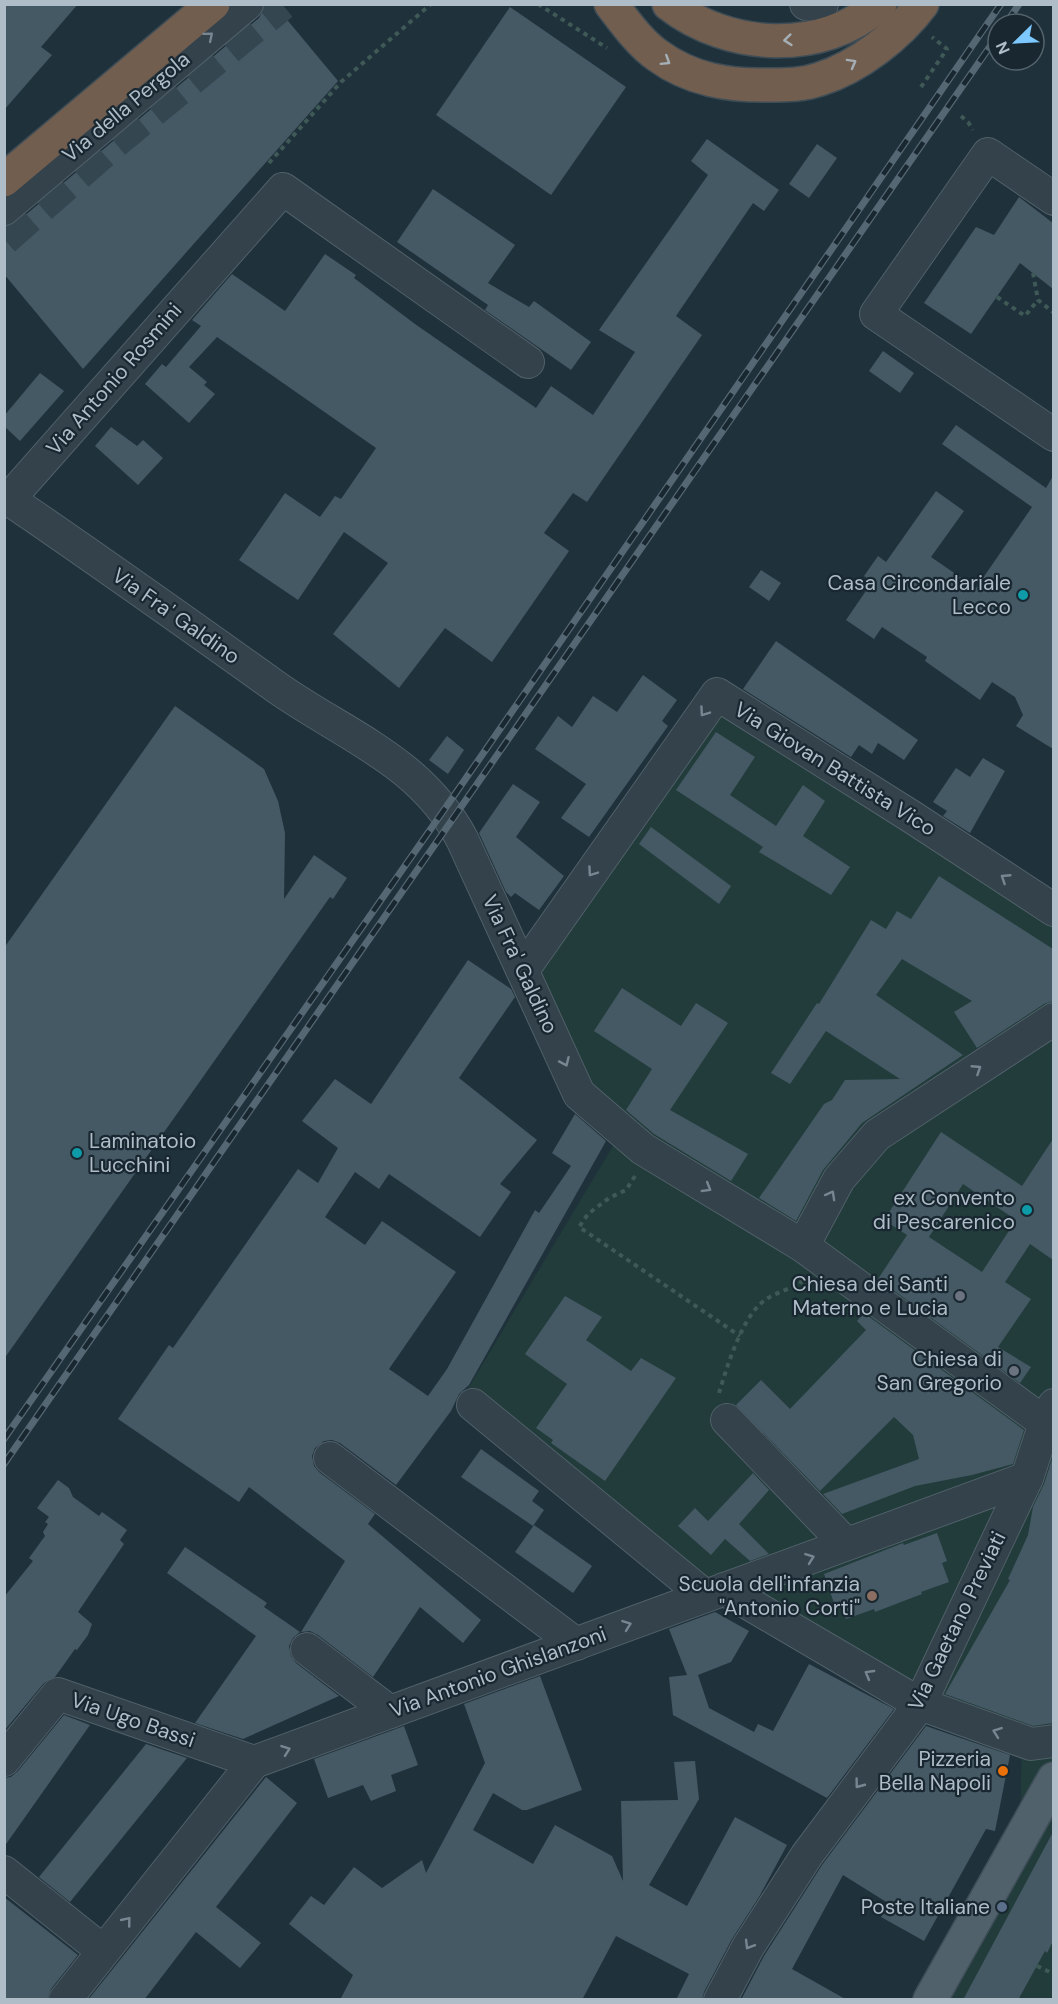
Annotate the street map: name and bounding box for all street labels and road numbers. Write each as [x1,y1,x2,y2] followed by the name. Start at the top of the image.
[56,45,196,169] street label: Via della Pergola
[40,297,188,461] street label: Via Antonio Rosmini
[106,561,246,671] street label: Via Fra' Galdino
[729,695,941,843] street label: Via Giovan Battista Vico
[476,890,564,1038] street label: Via Fra' Galdino
[901,1527,1013,1715] street label: Via Gaetano Previati
[386,1620,610,1724] street label: Via Antonio Ghislanzoni
[67,1686,199,1754] street label: Via Ugo Bassi

